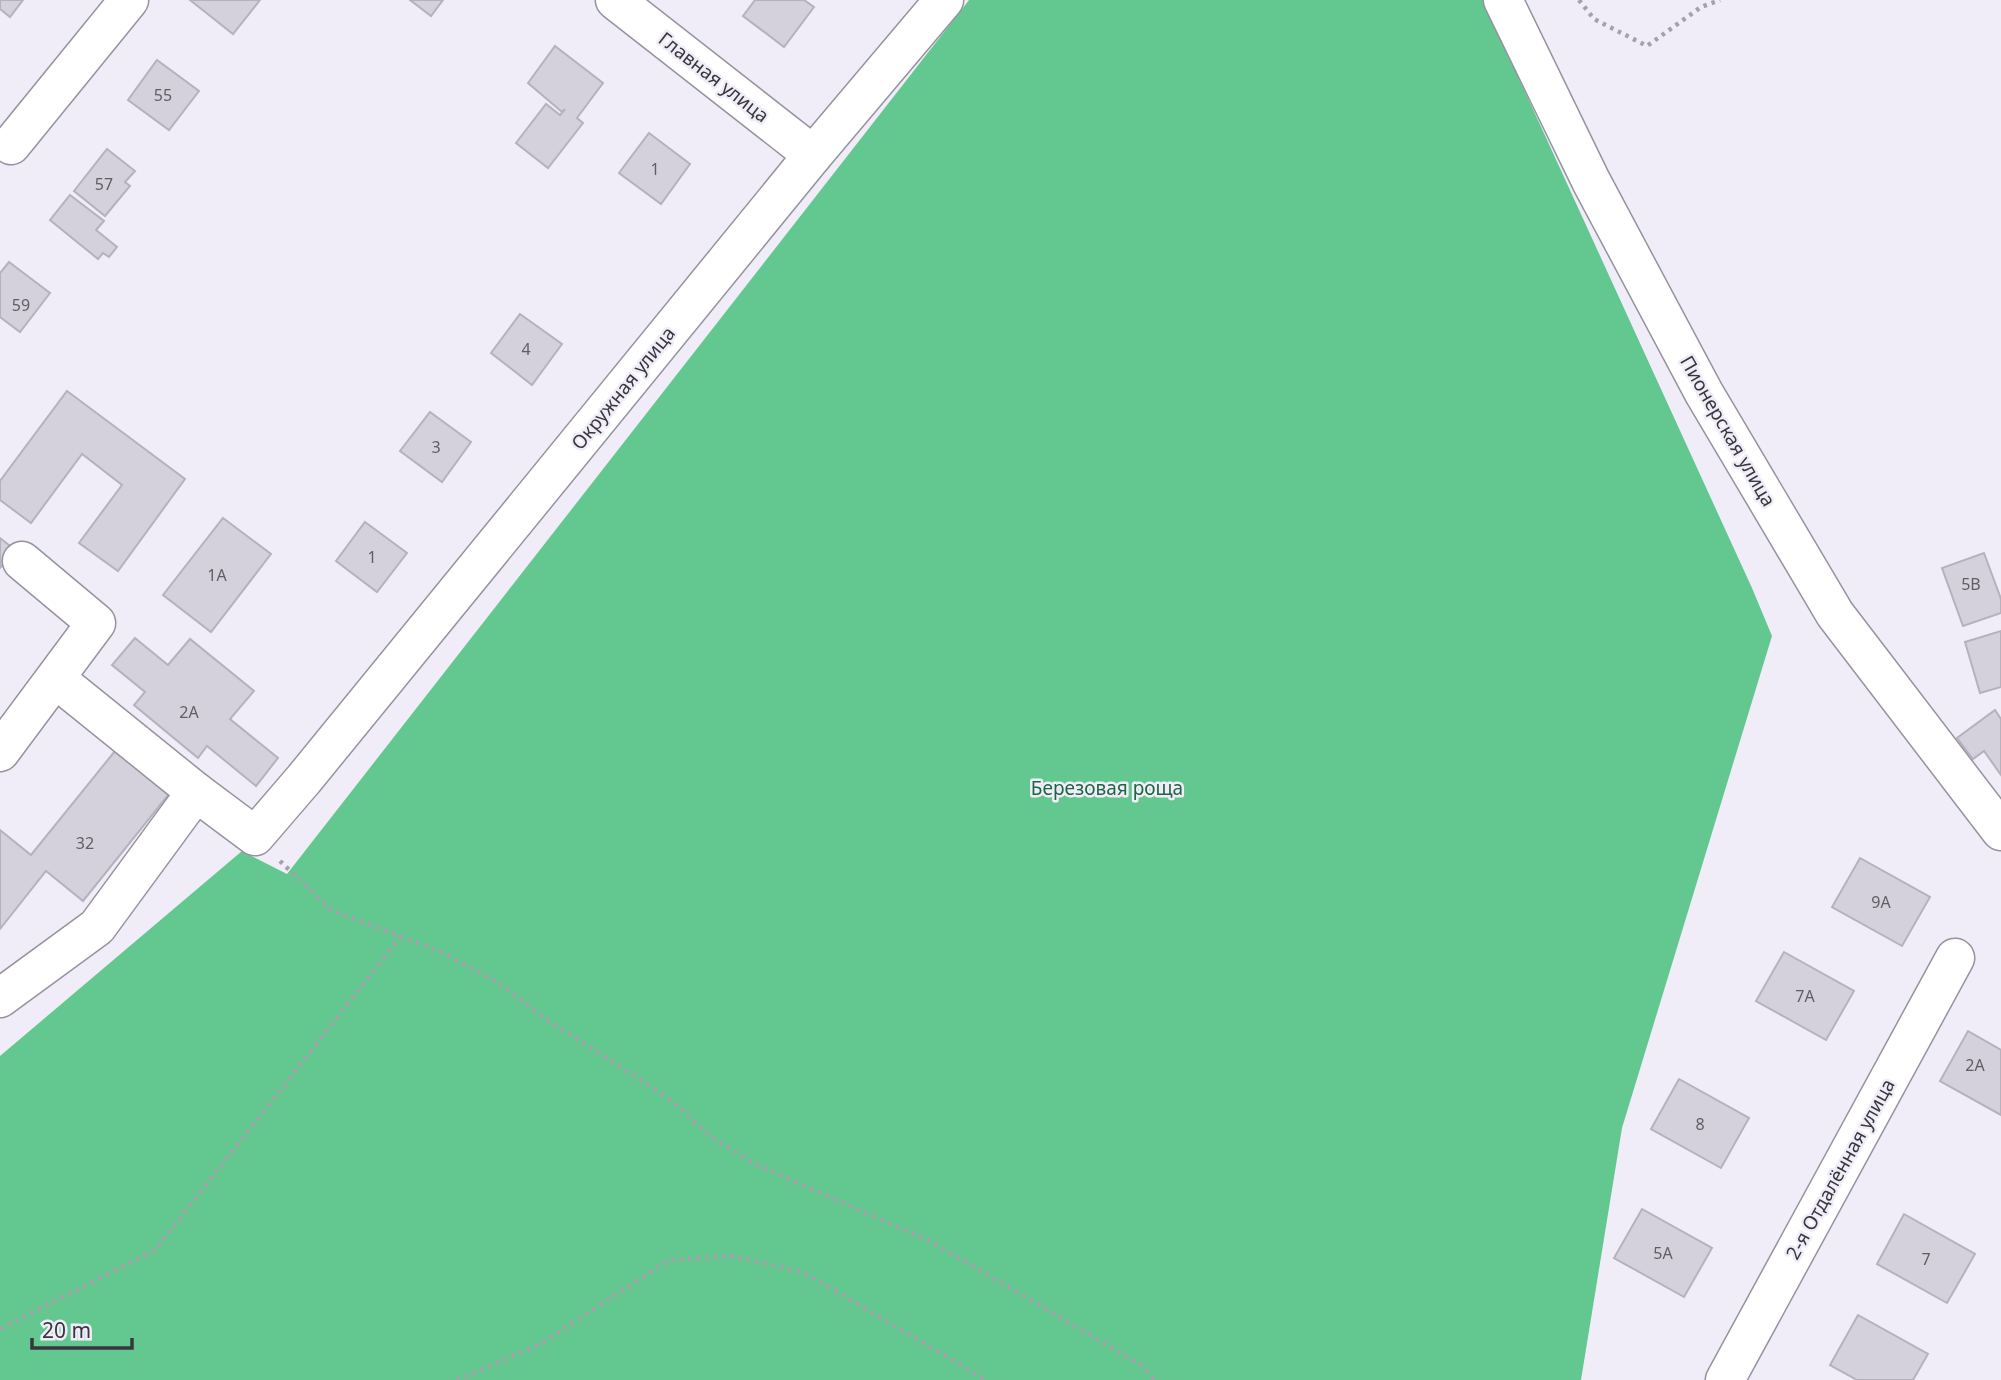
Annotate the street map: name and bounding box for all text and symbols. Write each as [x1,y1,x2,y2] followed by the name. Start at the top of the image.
[653,26,775,128] street label: Главная улица
[154,84,172,106] house number: 55
[650,158,660,180] house number: 1
[95,173,113,195] house number: 57
[12,294,30,316] house number: 59
[565,321,681,455] street label: Окружная улица
[521,338,531,360] house number: 4
[1674,351,1782,511] street label: Пионерская улица
[431,436,441,458] house number: 3
[367,546,377,568] house number: 1
[207,564,227,586] house number: 1А
[1961,573,1981,595] house number: 5В
[179,701,199,723] house number: 2А
[1031,775,1183,801] park label: Березовая роща
[76,832,94,854] house number: 32
[1871,891,1891,913] house number: 9А
[1795,985,1815,1007] house number: 7А
[1965,1054,1985,1076] house number: 2А
[1779,1074,1901,1264] street label: 2-я Отдалённая улица
[1695,1113,1705,1135] house number: 8
[1653,1242,1673,1264] house number: 5А
[1921,1248,1931,1270] house number: 7
[32,1306,131,1350] scale bar
[42,1316,91,1344] text: 20 m

